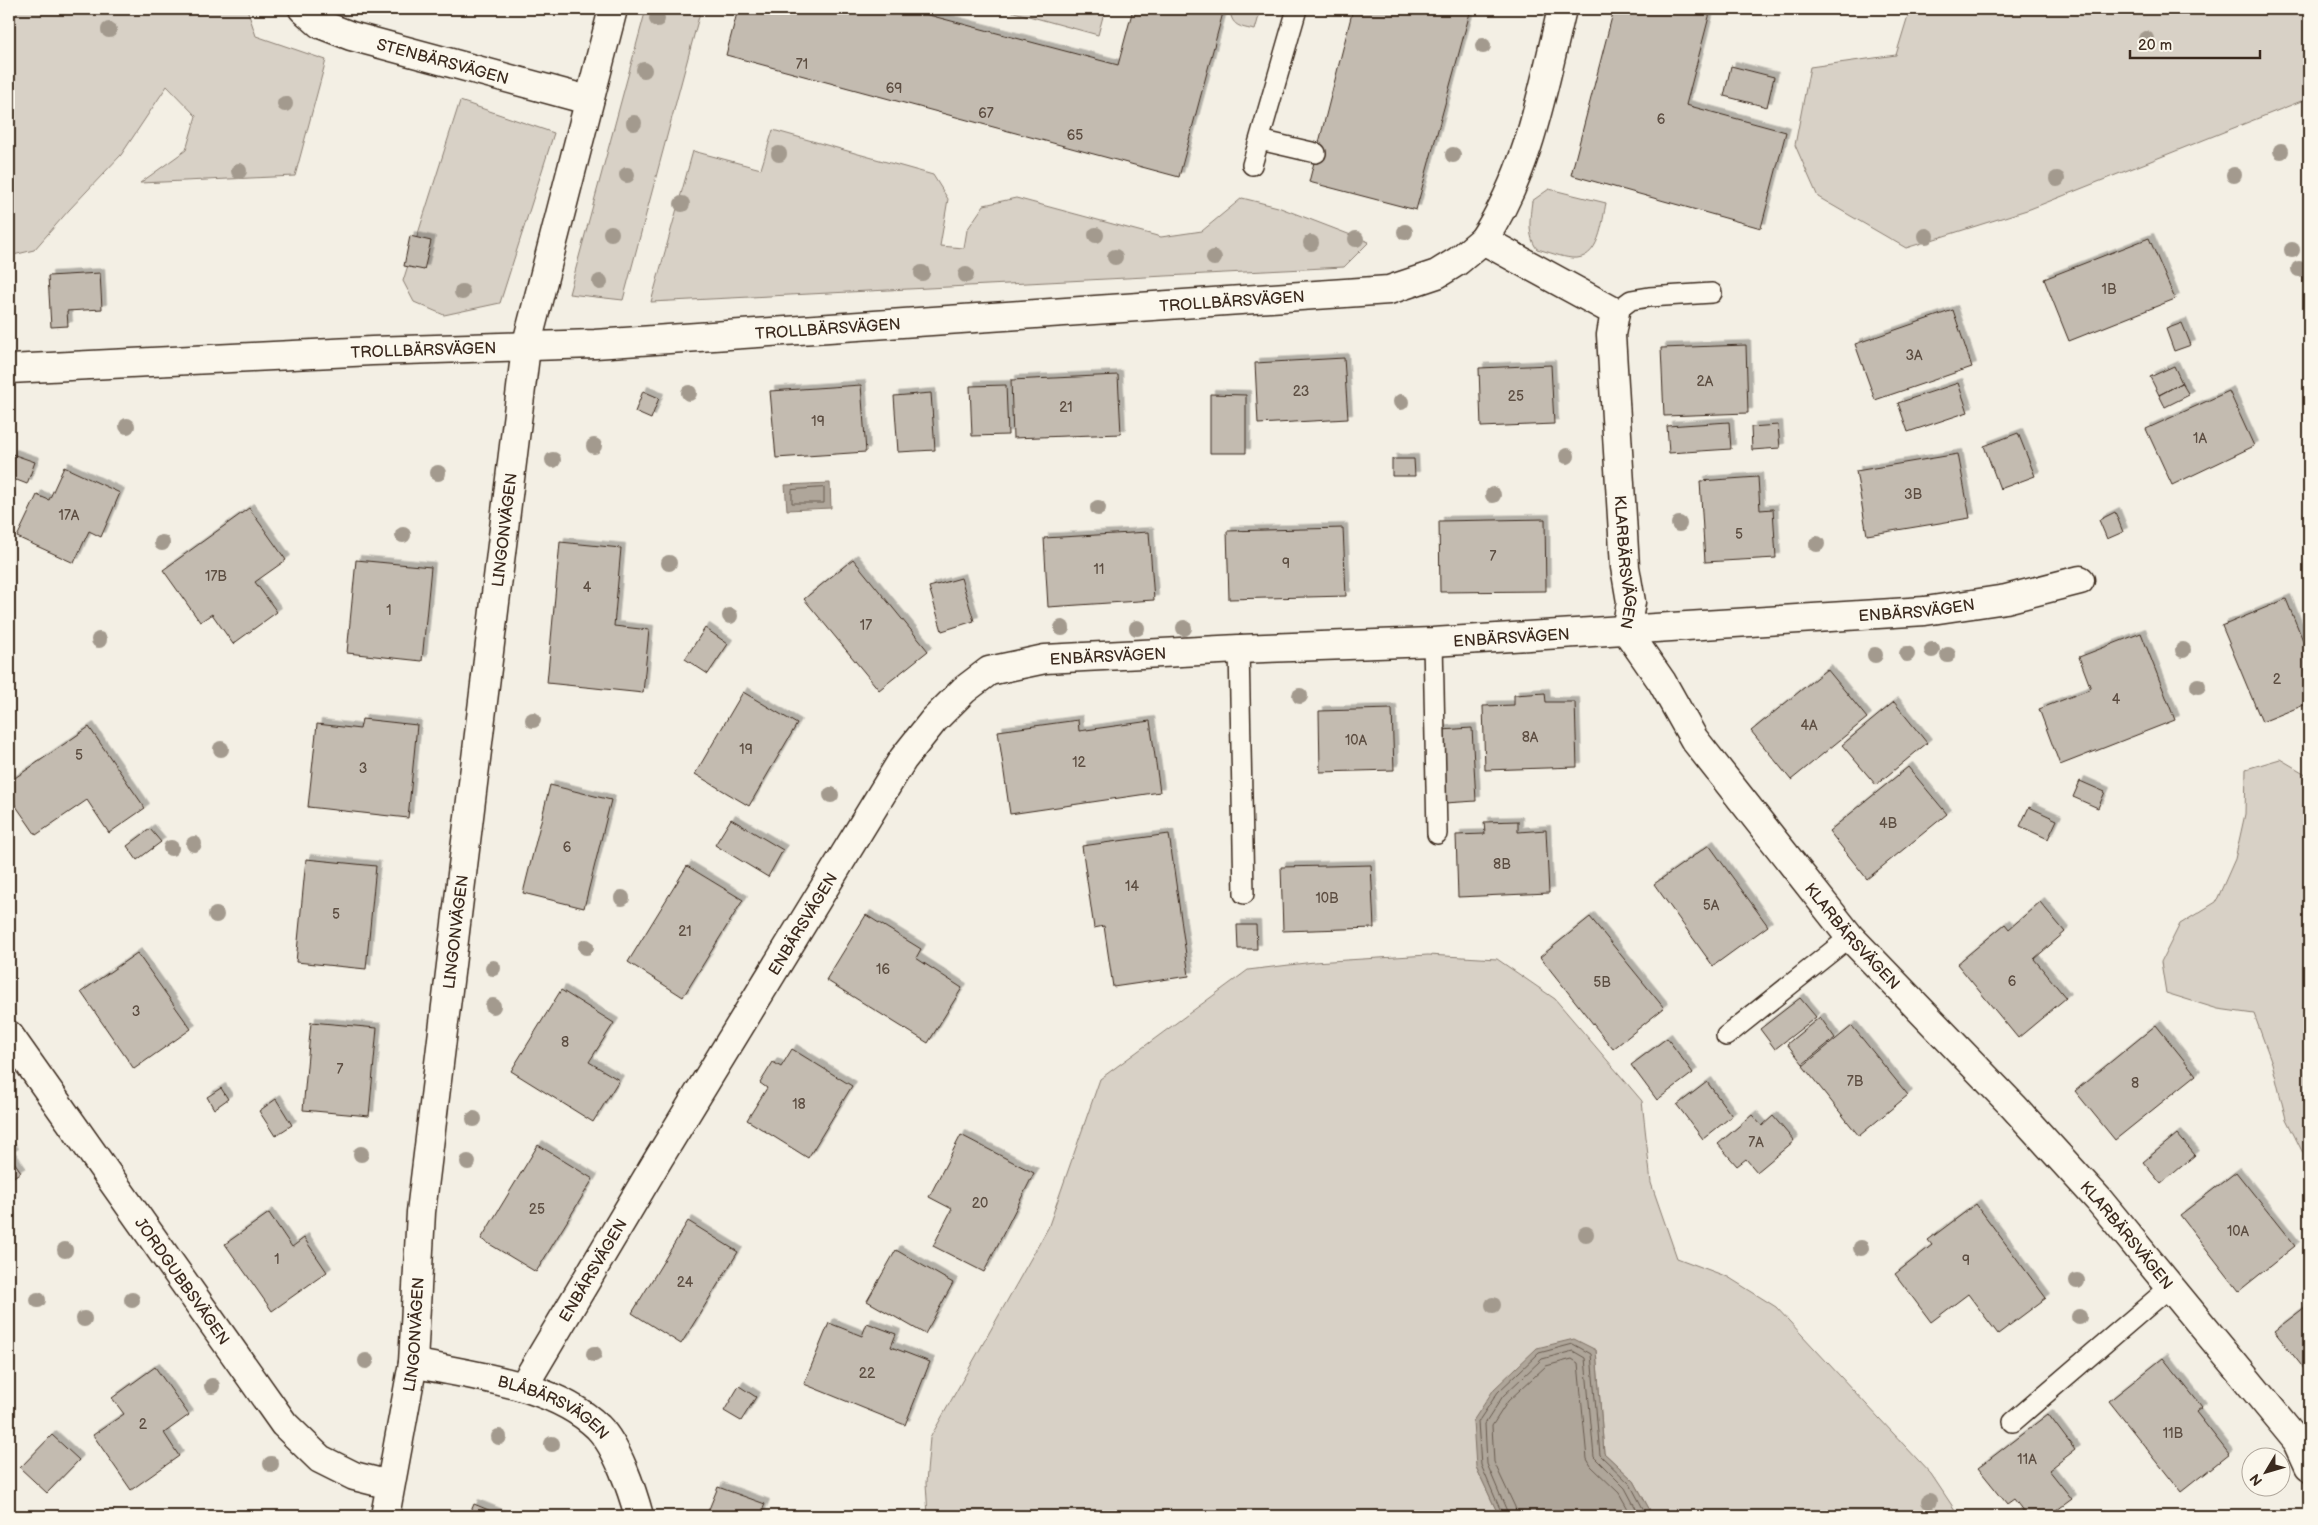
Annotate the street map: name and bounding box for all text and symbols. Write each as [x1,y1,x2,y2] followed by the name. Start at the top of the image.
[2130,28,2260,60] scale bar
[374,35,510,89] street label: STENBÄRSVÄGEN
[2138,36,2172,55] text: 20 m
[796,56,808,73] house number: 71
[886,80,902,97] house number: 69
[978,105,994,122] house number: 67
[1657,111,1666,128] house number: 6
[1067,127,1083,144] house number: 65
[2101,281,2117,298] house number: 1B
[1159,288,1305,317] street label: TROLLBÄRSVÄGEN
[755,315,901,344] street label: TROLLBÄRSVÄGEN
[350,338,497,363] street label: TROLLBÄRSVÄGEN
[1905,347,1923,364] house number: 3A
[1697,373,1714,390] house number: 2A
[1293,383,1309,400] house number: 23
[1508,388,1524,405] house number: 25
[1059,399,1073,416] house number: 21
[811,413,825,430] house number: 19
[2193,430,2207,447] house number: 1A
[489,472,522,588] street label: LINGONVÄGEN
[1904,486,1923,503] house number: 3B
[1610,495,1640,630] street label: KLARBÄRSVÄGEN
[59,507,80,524] house number: 17A
[1735,526,1743,543] house number: 5
[1490,548,1497,565] house number: 7
[1282,555,1290,572] house number: 9
[1094,561,1104,578] house number: 11
[205,568,227,585] house number: 17B
[583,579,592,596] house number: 4
[1858,596,1976,626] street label: ENBÄRSVÄGEN
[386,602,392,619] house number: 1
[860,617,872,634] house number: 17
[1453,625,1570,652] street label: ENBÄRSVÄGEN
[1049,645,1167,670] street label: ENBÄRSVÄGEN
[2273,671,2282,688] house number: 2
[2112,691,2121,708] house number: 4
[1800,717,1818,734] house number: 4A
[1522,729,1539,746] house number: 8A
[1345,732,1368,749] house number: 10A
[739,741,753,758] house number: 19
[75,747,83,764] house number: 5
[1072,754,1087,771] house number: 12
[359,760,367,777] house number: 3
[1879,815,1897,832] house number: 4B
[563,839,572,856] house number: 6
[1493,856,1511,873] house number: 8B
[765,870,842,979] street label: ENBÄRSVÄGEN
[440,874,473,990] street label: LINGONVÄGEN
[1125,878,1139,895] house number: 14
[1800,880,1903,994] street label: KLARBÄRSVÄGEN
[1315,890,1339,907] house number: 10B
[1703,897,1720,914] house number: 5A
[332,906,340,923] house number: 5
[678,923,692,940] house number: 21
[876,961,890,978] house number: 16
[2008,973,2017,990] house number: 6
[1593,974,1611,991] house number: 5B
[132,1003,140,1020] house number: 3
[561,1034,569,1051] house number: 8
[337,1061,344,1078] house number: 7
[1847,1073,1864,1090] house number: 7B
[2131,1075,2139,1092] house number: 8
[792,1096,806,1113] house number: 18
[1748,1134,1764,1151] house number: 7A
[2076,1178,2176,1294] street label: KLARBÄRSVÄGEN
[972,1195,988,1212] house number: 20
[529,1201,545,1218] house number: 25
[130,1214,233,1349] street label: JORDGUBBSVÄGEN
[556,1216,632,1326] street label: ENBÄRSVÄGEN
[2227,1223,2250,1240] house number: 10A
[274,1251,280,1268] house number: 1
[1962,1252,1970,1269] house number: 9
[677,1274,694,1291] house number: 24
[400,1277,429,1394] street label: LINGONVÄGEN
[859,1365,876,1382] house number: 22
[496,1373,612,1443] street label: BLÅBÄRSVÄGEN
[139,1416,148,1433] house number: 2
[2163,1425,2184,1442] house number: 11B
[2240,1448,2290,1498] north arrow
[2017,1451,2037,1468] house number: 11A
[2246,1470,2266,1489] text: N

